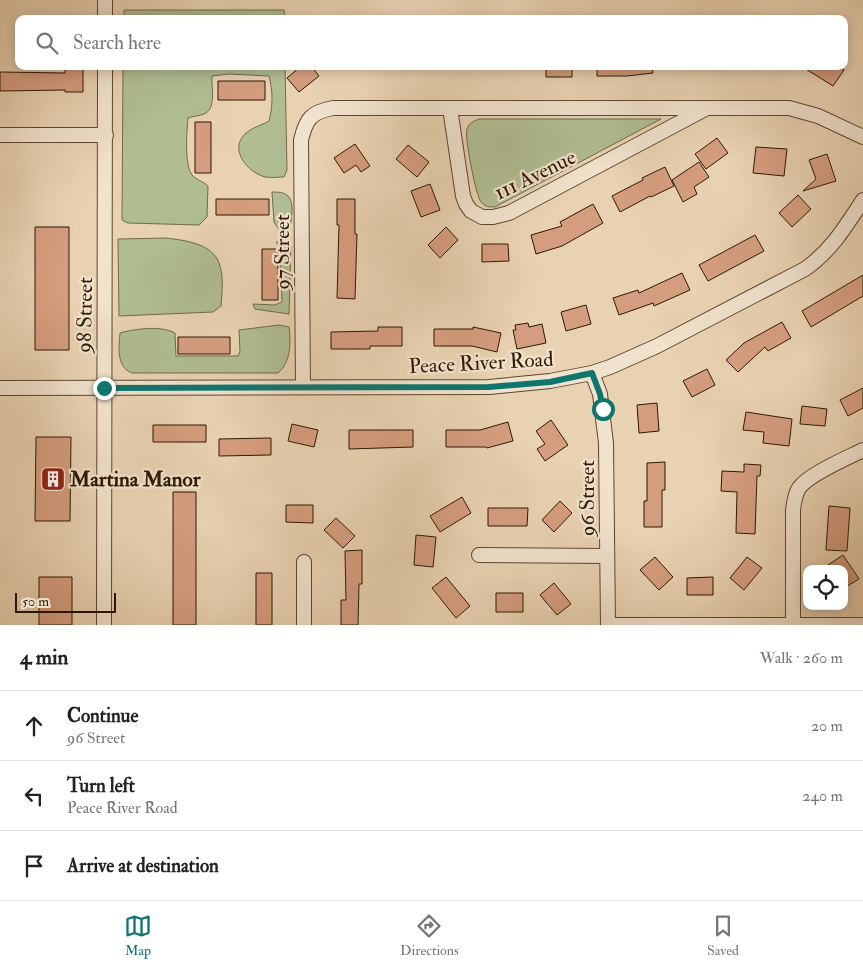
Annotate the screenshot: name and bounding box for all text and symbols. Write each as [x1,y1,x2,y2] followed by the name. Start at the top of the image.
[15,15,848,70] search box
[33,29,61,57] icon: search
[73,31,161,55] text: Search here
[490,144,581,206] street label: 111 Avenue
[269,214,296,292] street label: 97 Street
[71,277,99,355] street label: 98 Street
[408,346,555,380] street label: Peace River Road
[93,377,116,400] route end
[592,398,615,421] route start
[574,460,601,538] street label: 96 Street
[40,466,66,492] building icon: Martina Manor
[69,466,202,493] place label: Martina Manor
[803,565,848,610] map controls
[803,565,848,610] button: locate
[15,590,116,613] scale bar
[22,593,49,610] text: 50 m
[20,644,68,671] text: 4 min
[760,648,843,668] text: Walk · 260 m
[67,704,138,728] text: Continue
[20,712,48,740] icon: ahead
[811,716,843,736] text: 20 m
[67,728,125,748] text: 96 Street
[67,774,135,798] text: Turn left
[20,782,48,810] icon: left
[802,786,843,806] text: 240 m
[67,798,178,818] text: Peace River Road
[20,852,48,880] icon: arrive
[67,854,219,878] text: Arrive at destination
[124,912,152,959] tab: Map
[400,912,459,959] tab: Directions
[707,912,739,959] tab: Saved

